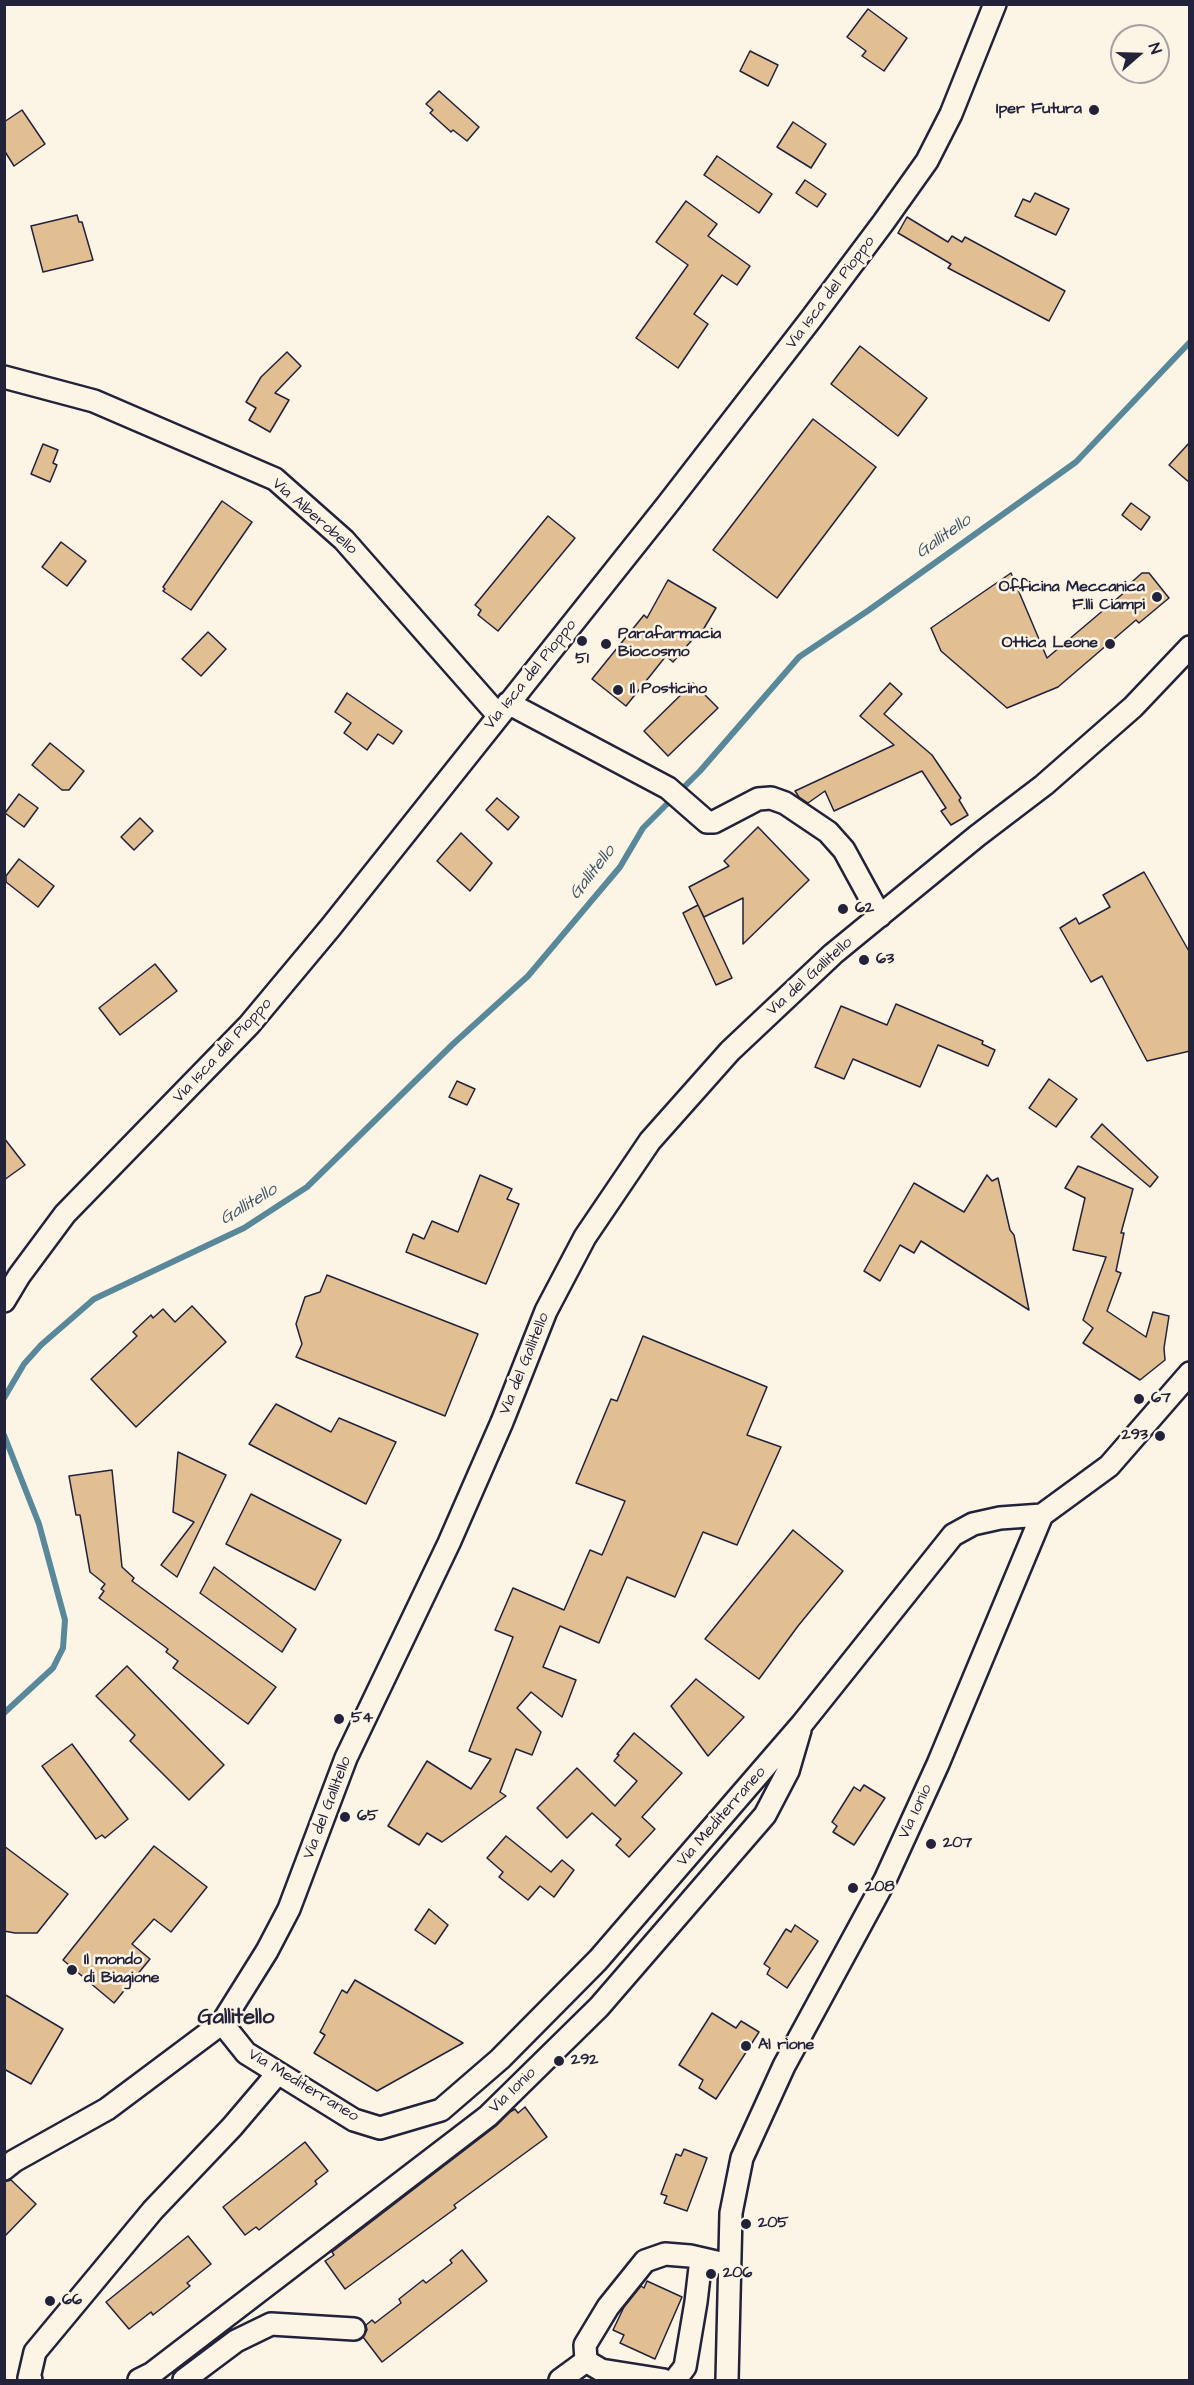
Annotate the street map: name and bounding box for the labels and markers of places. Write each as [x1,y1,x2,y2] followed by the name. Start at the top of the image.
[996,100,1082,120] place label: Iper Futura
[1087,103,1101,117] marker: Iper Futura
[999,578,1145,616] place label: Officina Meccanica F.lli Ciampi
[1150,590,1164,604] marker: Officina Meccanica F.lli Ciampi
[618,625,721,663] place label: Parafarmacia Biocosmo
[575,634,589,648] marker: 51
[1002,634,1098,654] place label: Ottica Leone
[599,637,613,651] marker: Parafarmacia Biocosmo
[1103,637,1117,651] marker: Ottica Leone
[575,650,589,670] place label: 51
[630,680,707,700] place label: Il Posticino
[611,683,625,697] marker: Il Posticino
[855,899,874,919] place label: 62
[836,902,850,916] marker: 62
[876,950,894,970] place label: 63
[857,953,871,967] marker: 63
[1151,1389,1171,1409] place label: 67
[1132,1392,1146,1406] marker: 67
[1122,1426,1148,1446] place label: 293
[1153,1429,1167,1443] marker: 293
[351,1709,373,1729] place label: 54
[332,1712,346,1726] marker: 54
[357,1807,378,1827] place label: 65
[338,1810,352,1824] marker: 65
[943,1834,972,1854] place label: 207
[924,1837,938,1851] marker: 207
[865,1878,895,1898] place label: 208
[846,1881,860,1895] marker: 208
[84,1951,159,1989] place label: Il mondo di Biagione
[65,1963,79,1977] marker: Il mondo di Biagione
[758,2036,814,2056] place label: Al rione
[739,2039,753,2053] marker: Al rione
[571,2051,598,2071] place label: 292
[552,2054,566,2068] marker: 292
[758,2214,789,2234] place label: 205
[739,2217,753,2231] marker: 205
[723,2264,752,2284] place label: 206
[704,2267,718,2281] marker: 206
[62,2291,82,2311] place label: 66
[43,2294,57,2308] marker: 66

